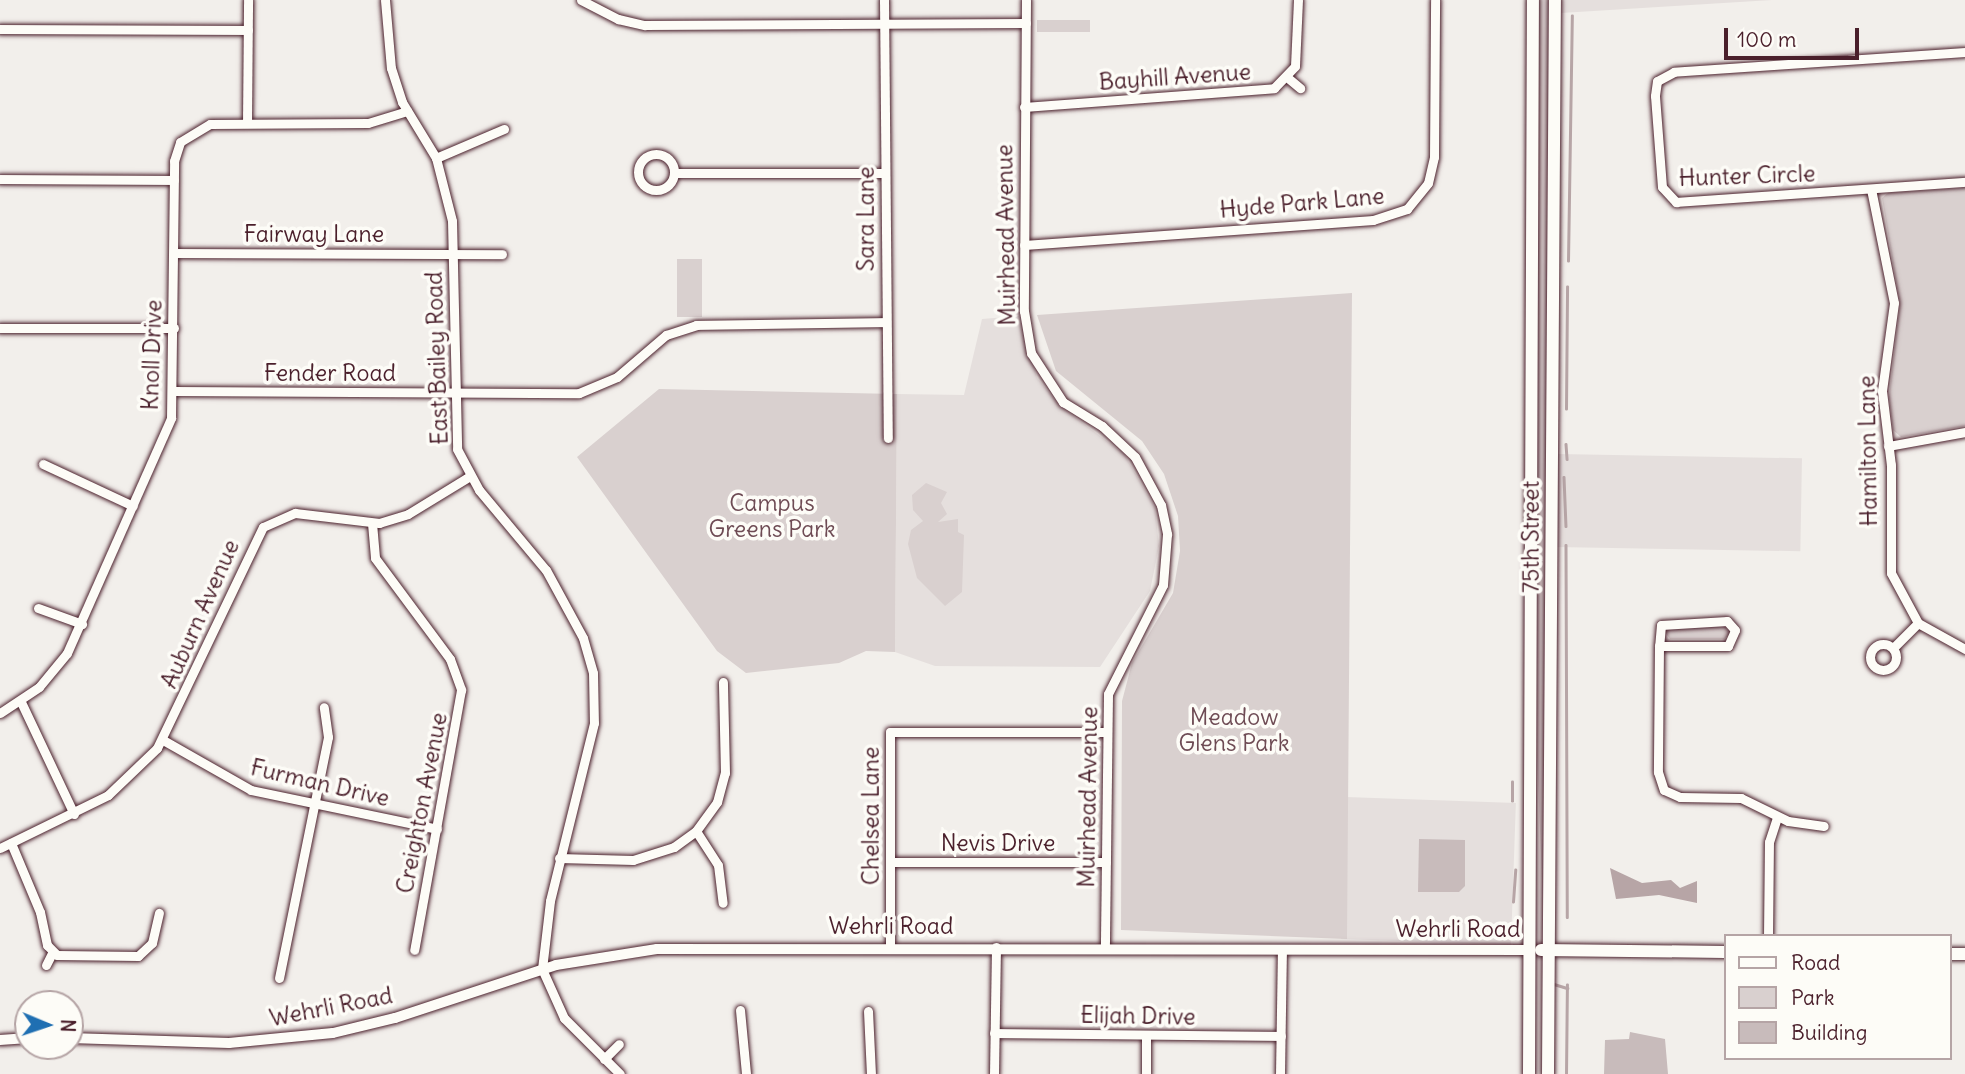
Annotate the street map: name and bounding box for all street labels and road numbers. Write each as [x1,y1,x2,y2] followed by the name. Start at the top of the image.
[1098,58,1252,96] street label: Bayhill Avenue
[991,144,1021,326] street label: Muirhead Avenue
[1678,160,1816,192] street label: Hunter Circle
[852,167,880,271] street label: Sara Lane
[1219,182,1385,224] street label: Hyde Park Lane
[244,220,384,248] street label: Fairway Lane
[420,271,454,445] street label: East Bailey Road
[136,299,168,411] street label: Knoll Drive
[264,359,396,387] street label: Fender Road
[1853,375,1883,527] street label: Hamilton Lane
[1517,481,1545,593] street label: 75th Street
[155,535,245,693] street label: Auburn Avenue
[1073,706,1103,888] street label: Muirhead Avenue
[391,710,453,896] street label: Creighton Avenue
[857,747,885,885] street label: Chelsea Lane
[248,754,392,812] street label: Furman Drive
[941,829,1055,857] street label: Nevis Drive
[829,912,953,940] street label: Wehrli Road
[1396,915,1520,943] street label: Wehrli Road
[267,982,395,1032] street label: Wehrli Road
[1080,1001,1196,1031] street label: Elijah Drive

